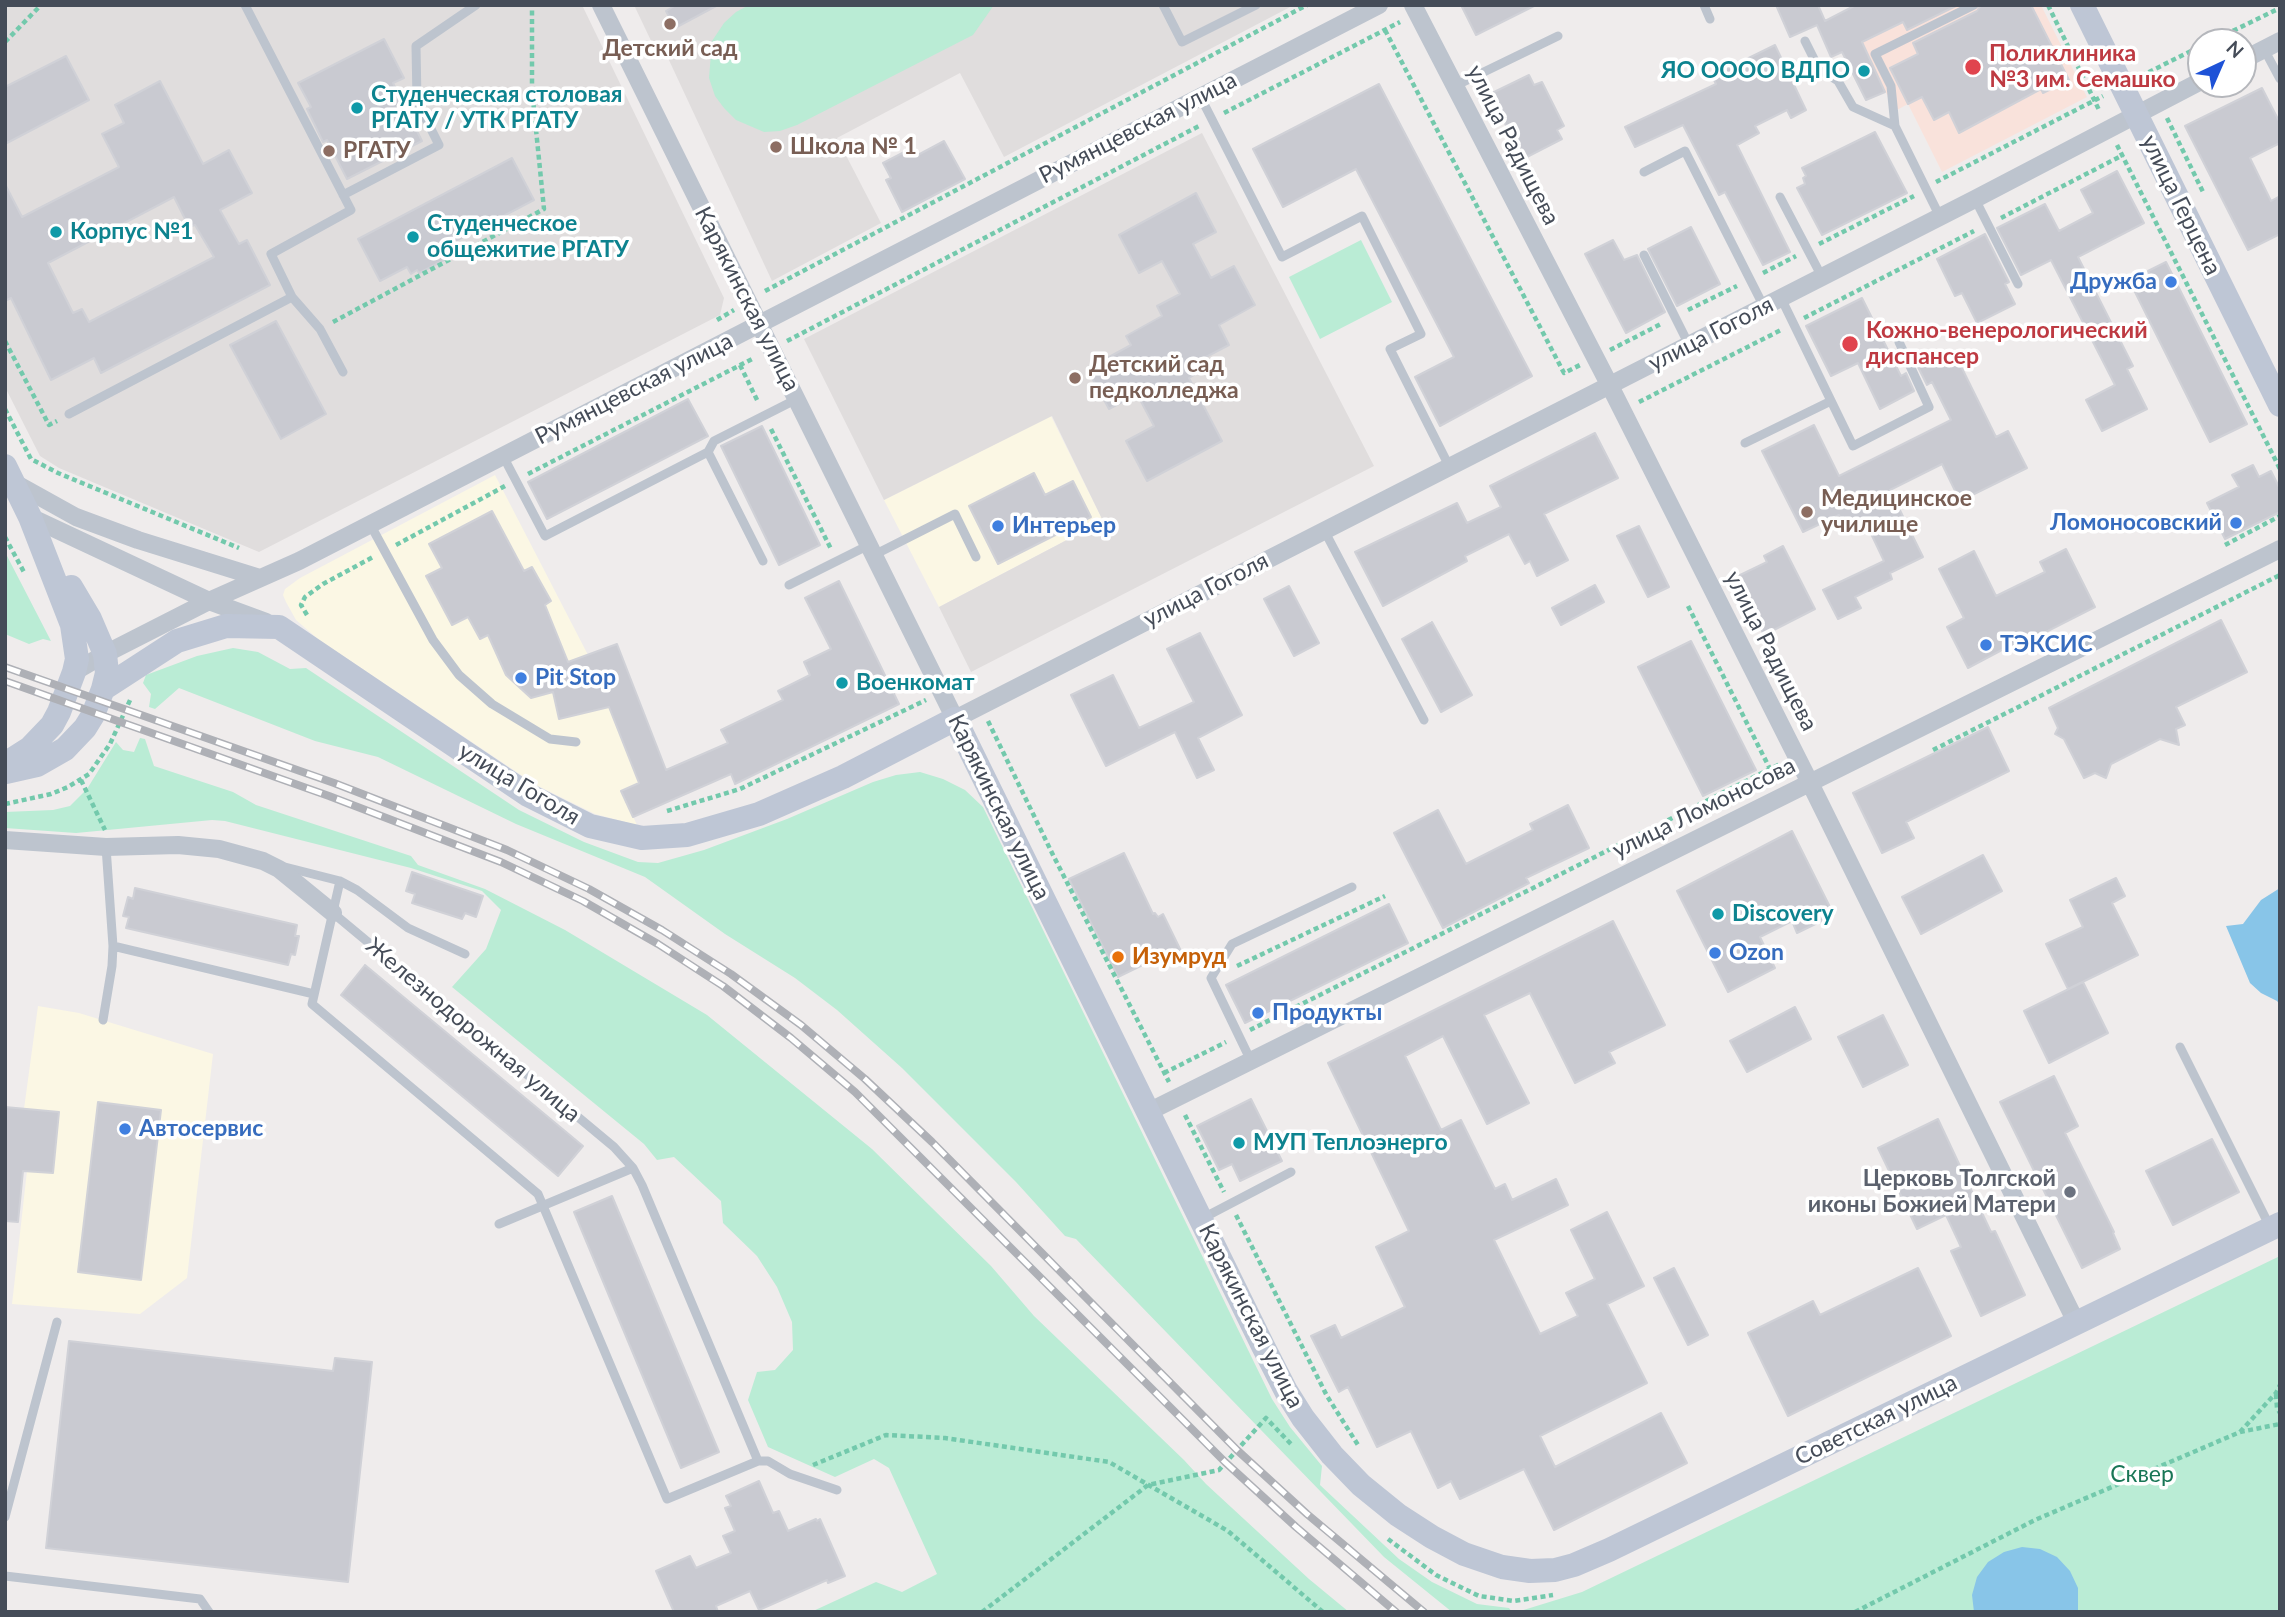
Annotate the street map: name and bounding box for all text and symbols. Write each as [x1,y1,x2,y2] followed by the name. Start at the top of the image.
[662,16,678,32] marker: Детский сад
[2187,28,2257,98] north arrow
[603,35,737,63] place label: Детский сад
[2222,36,2249,62] text: N
[1989,40,2176,94] place label: Поликлиника №3 им. Семашко
[1661,57,1850,85] place label: ЯО ОООО ВДПО
[1963,57,1983,77] marker: Поликлиника №3 им. Семашко
[1461,60,1565,230] street label: улица Радищева
[1856,63,1872,79] marker: ЯО ОООО ВДПО
[1035,66,1241,190] street label: Румянцевская улица
[371,81,622,135] place label: Студенческая столовая РГАТУ / УТК РГАТУ
[349,100,365,116] marker: Студенческая столовая РГАТУ / УТК РГАТУ
[2135,130,2227,280] street label: улица Герцена
[790,133,917,161] place label: Школа № 1
[343,137,411,165] place label: РГАТУ
[768,139,784,155] marker: Школа № 1
[321,143,337,159] marker: РГАТУ
[689,202,805,396] street label: Карякинская улица
[427,210,629,264] place label: Студенческое общежитие РГАТУ
[70,218,193,246] place label: Корпус №1
[48,224,64,240] marker: Корпус №1
[405,229,421,245] marker: Студенческое общежитие РГАТУ
[2070,268,2157,296] place label: Дружба
[2163,274,2179,290] marker: Дружба
[1644,291,1778,377] street label: улица Гоголя
[1866,317,2148,371] place label: Кожно-венерологический диспансер
[531,327,737,451] street label: Румянцевская улица
[1840,334,1860,354] marker: Кожно-венерологический диспансер
[1089,351,1239,405] place label: Детский сад педколледжа
[1067,370,1083,386] marker: Детский сад педколледжа
[1821,485,1972,539] place label: Медицинское училище
[1799,504,1815,520] marker: Медицинское училище
[2050,509,2222,537] place label: Ломоносовский
[1012,512,1116,540] place label: Интерьер
[2228,515,2244,531] marker: Ломоносовский
[990,518,1006,534] marker: Интерьер
[1139,547,1273,633] street label: улица Гоголя
[1719,566,1823,736] street label: улица Радищева
[2000,631,2093,659] place label: ТЭКСИС
[1978,637,1994,653] marker: ТЭКСИС
[535,664,616,692] place label: Pit Stop
[856,669,975,697] place label: Военкомат
[513,670,529,686] marker: Pit Stop
[834,675,850,691] marker: Военкомат
[942,710,1056,904] street label: Карякинская улица
[453,737,585,831] street label: улица Гоголя
[1608,752,1800,864] street label: улица Ломоносова
[1732,900,1834,928] place label: Discovery
[1710,906,1726,922] marker: Discovery
[360,932,586,1128] street label: Железнодорожная улица
[1729,939,1784,967] place label: Ozon
[1132,943,1226,971] place label: Изумруд
[1707,945,1723,961] marker: Ozon
[1110,949,1126,965] marker: Изумруд
[1272,999,1382,1027] place label: Продукты
[1250,1005,1266,1021] marker: Продукты
[139,1115,263,1143] place label: Автосервис
[117,1121,133,1137] marker: Автосервис
[1253,1129,1448,1157] place label: МУП Теплоэнерго
[1231,1135,1247,1151] marker: МУП Теплоэнерго
[1808,1165,2056,1219] place label: Церковь Толгской иконы Божией Матери
[2062,1184,2078,1200] marker: Церковь Толгской иконы Божией Матери
[1193,1219,1309,1413] street label: Карякинская улица
[1790,1369,1962,1471] street label: Советская улица
[2110,1461,2174,1489] park label: Сквер

